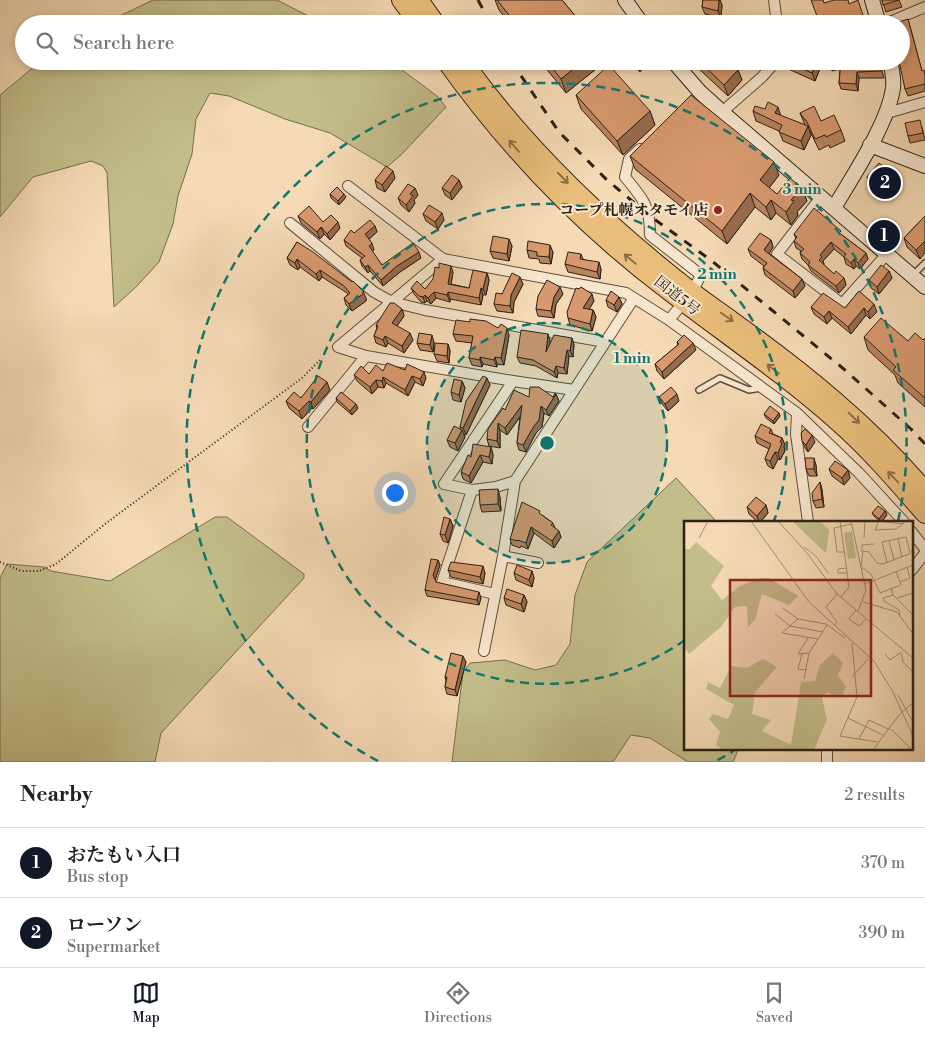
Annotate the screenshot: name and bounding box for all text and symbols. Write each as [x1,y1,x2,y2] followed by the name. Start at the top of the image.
[15,15,910,70] search box
[33,29,61,57] icon: search
[73,31,174,55] text: Search here
[508,139,519,152] one-way arrow
[869,164,901,202] pin: 2
[557,171,569,184] one-way arrow
[782,180,822,199] text: 3 min
[559,201,708,220] place label: コープ札幌オタモイ店
[712,204,724,216] marker: コープ札幌オタモイ店
[868,217,900,255] pin: 1
[624,254,637,265] one-way arrow
[697,265,737,284] text: 2 min
[650,272,704,320] street label: 国道5号
[720,312,734,322] one-way arrow
[613,349,651,368] text: 1 min
[767,363,780,374] one-way arrow
[848,412,860,424] one-way arrow
[538,434,556,452] centre of rings
[887,471,899,484] one-way arrow
[382,480,408,506] your location
[684,521,912,750] inset map
[20,782,93,808] text: Nearby
[844,785,905,805] text: 2 results
[67,843,181,867] text: おたもい入口
[32,853,40,873] text: 1
[861,853,905,873] text: 370 m
[67,867,129,887] text: Bus stop
[67,913,142,937] text: ローソン
[31,923,41,943] text: 2
[859,923,905,943] text: 390 m
[67,937,161,957] text: Supermarket
[132,979,160,1027] tab: Map
[424,979,492,1027] tab: Directions
[756,979,793,1027] tab: Saved

